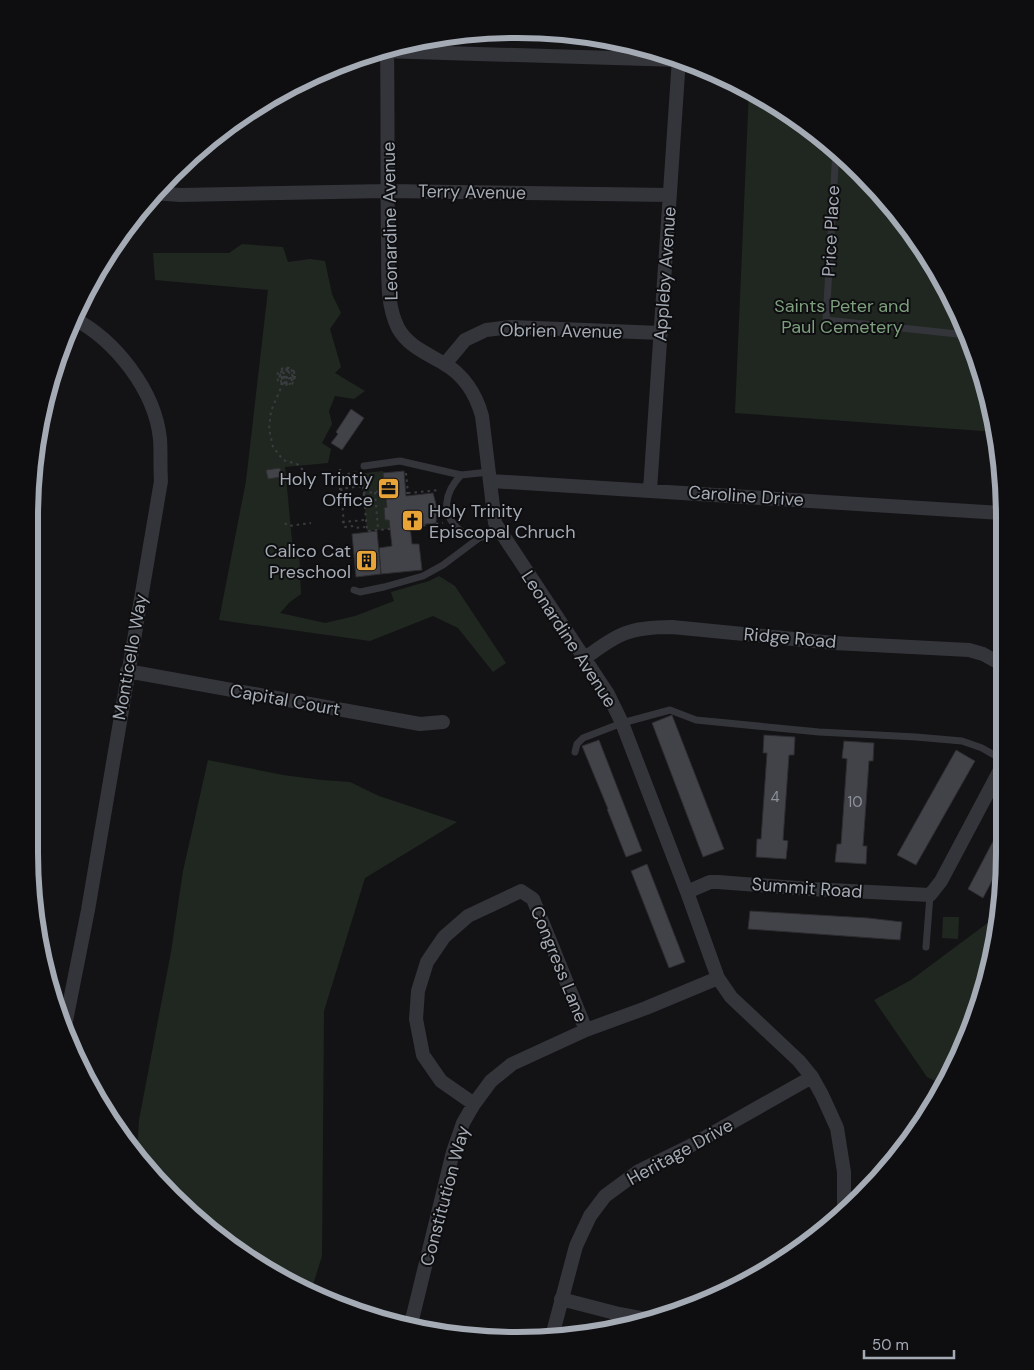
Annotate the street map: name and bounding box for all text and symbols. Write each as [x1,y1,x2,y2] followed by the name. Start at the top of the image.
[377,142,403,300] street label: Leonardine Avenue
[418,179,526,205] street label: Terry Avenue
[817,185,845,277] street label: Price Place
[648,206,682,342] street label: Appleby Avenue
[774,294,910,339] park label: Saints Peter and Paul Cemetery
[499,318,623,344] street label: Obrien Avenue
[279,467,373,512] place label: Holy Trintiy Office
[377,477,401,501] office icon: Holy Trintiy Office
[687,480,805,512] street label: Caroline Drive
[429,499,576,544] place label: Holy Trinity Episcopal Chruch
[401,509,425,533] church icon: Holy Trinity Episcopal Chruch
[265,539,351,584] place label: Calico Cat Preschool
[355,549,379,573] building icon: Calico Cat Preschool
[516,566,622,712] street label: Leonardine Avenue
[107,592,153,722] street label: Monticello Way
[743,622,837,654] street label: Ridge Road
[228,678,342,722] street label: Capital Court
[770,787,780,807] house number: 4
[848,792,862,812] house number: 10
[751,872,863,904] street label: Summit Road
[525,902,593,1026] street label: Congress Lane
[623,1113,737,1191] street label: Heritage Drive
[415,1123,475,1269] street label: Constitution Way
[864,1328,954,1360] scale bar
[872,1335,909,1355] text: 50 m

